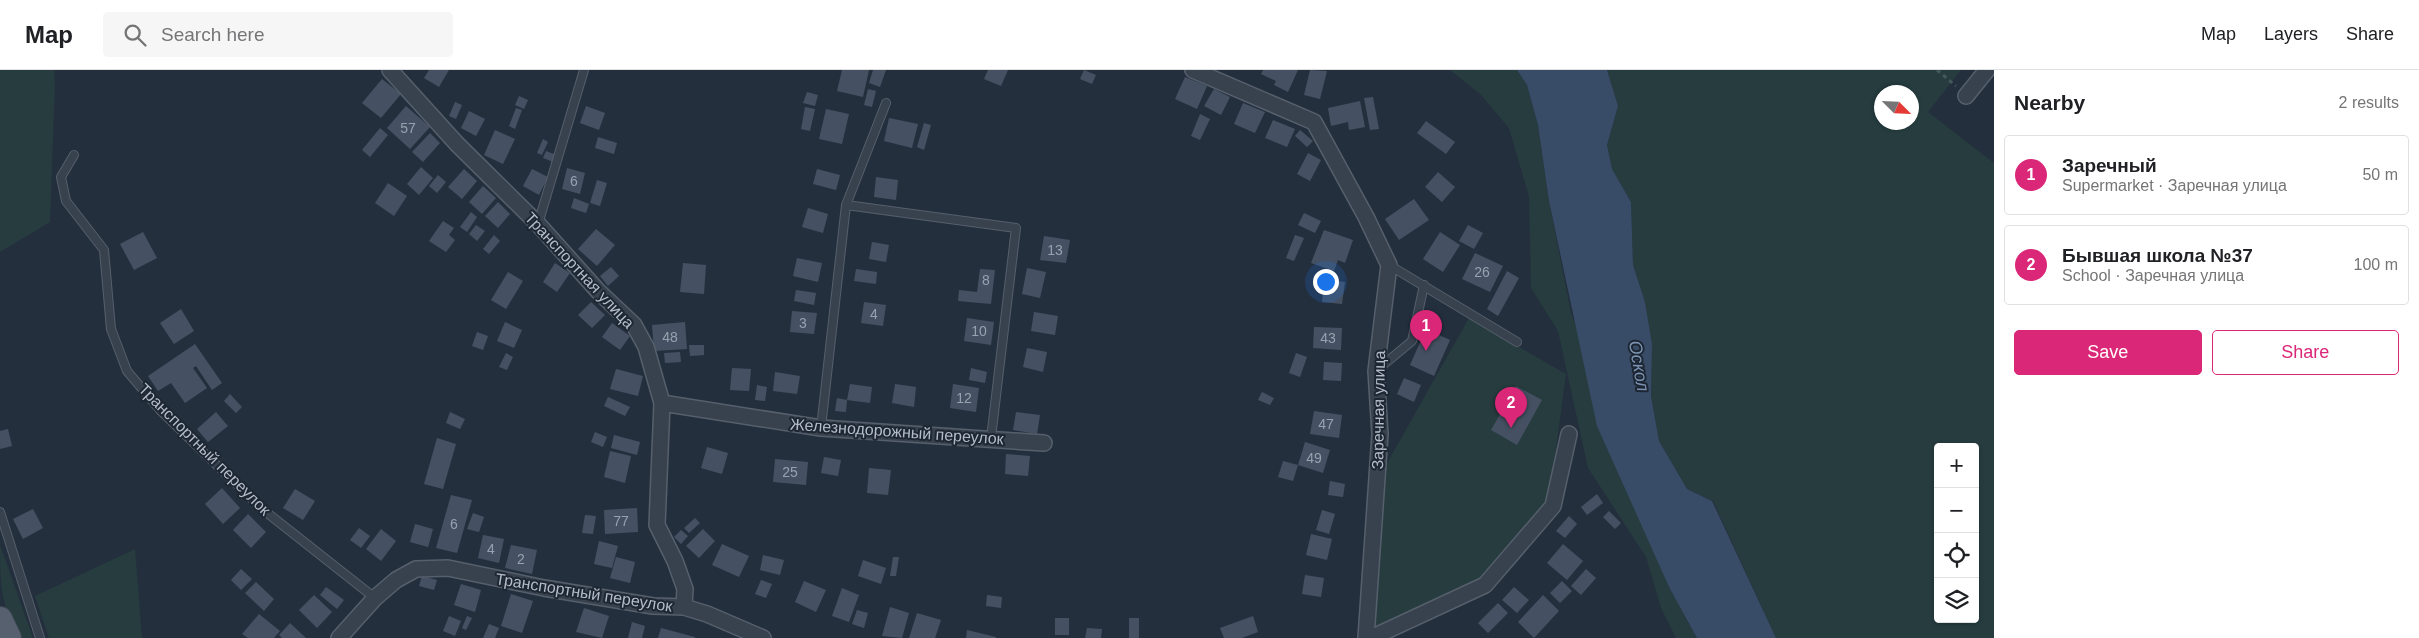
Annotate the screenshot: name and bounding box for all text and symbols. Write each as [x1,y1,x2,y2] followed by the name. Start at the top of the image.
[103,12,453,57] search box
[25,21,73,48] text: Map
[121,21,149,49] icon: search
[161,24,265,45] text: Search here
[2201,24,2236,44] text: Map
[2264,24,2318,44] text: Layers
[2346,24,2394,44] text: Share
[1874,85,1919,130] north arrow
[2014,91,2085,114] text: Nearby
[2339,94,2399,111] text: 2 results
[400,120,416,136] house number: 57
[2062,155,2157,176] text: Заречный
[2027,166,2035,183] text: 1
[2362,166,2398,183] text: 50 m
[570,173,578,189] house number: 6
[2062,177,2287,194] text: Supermarket · Заречная улица
[522,209,638,332] street label: Транспортная улица
[1047,242,1063,258] house number: 13
[2062,245,2253,266] text: Бывшая школа №37
[2027,256,2035,273] text: 2
[2354,256,2398,273] text: 100 m
[1474,264,1490,280] house number: 26
[2062,267,2244,284] text: School · Заречная улица
[1313,269,1339,295] your location
[982,272,990,288] house number: 8
[870,306,878,322] house number: 4
[1410,310,1442,351] pin: 1
[799,315,807,331] house number: 3
[971,323,987,339] house number: 10
[662,329,678,345] house number: 48
[1320,330,1336,346] house number: 43
[2014,330,2202,375] button: Save
[2212,330,2399,375] button: Share
[1625,339,1653,393] water label: Оскол
[1369,350,1388,470] street label: Заречная улица
[135,380,275,519] street label: Транспортный переулок
[1495,387,1527,428] pin: 2
[956,390,972,406] house number: 12
[790,416,1005,448] street label: Железнодорожный переулок
[1318,416,1334,432] house number: 47
[1934,443,1979,623] map controls
[1934,443,1979,488] button: +
[1306,450,1322,466] house number: 49
[782,464,798,480] house number: 25
[1934,488,1979,533] button: −
[613,513,629,529] house number: 77
[450,516,458,532] house number: 6
[1934,533,1979,578] button: locate
[487,541,495,557] house number: 4
[517,551,525,567] house number: 2
[494,570,675,615] street label: Транспортный переулок
[1934,578,1979,623] button: layers

